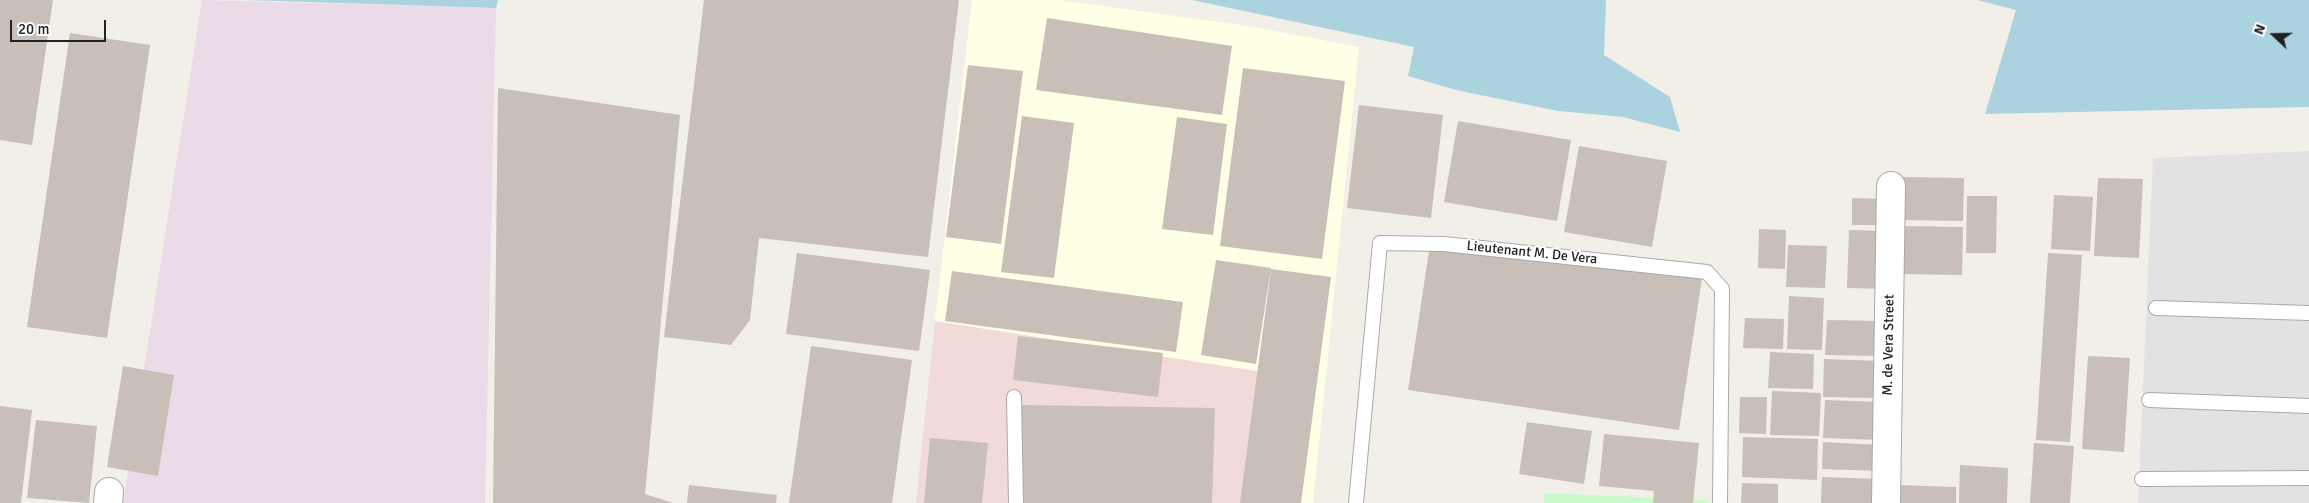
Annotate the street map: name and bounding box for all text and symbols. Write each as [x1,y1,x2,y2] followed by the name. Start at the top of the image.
[12,10,109,42] scale bar
[2249,10,2299,60] north arrow
[18,20,49,38] text: 20 m
[2250,22,2269,37] text: N
[1466,238,1598,268] street label: Lieutenant M. De Vera
[1880,294,1898,396] street label: M. de Vera Street

